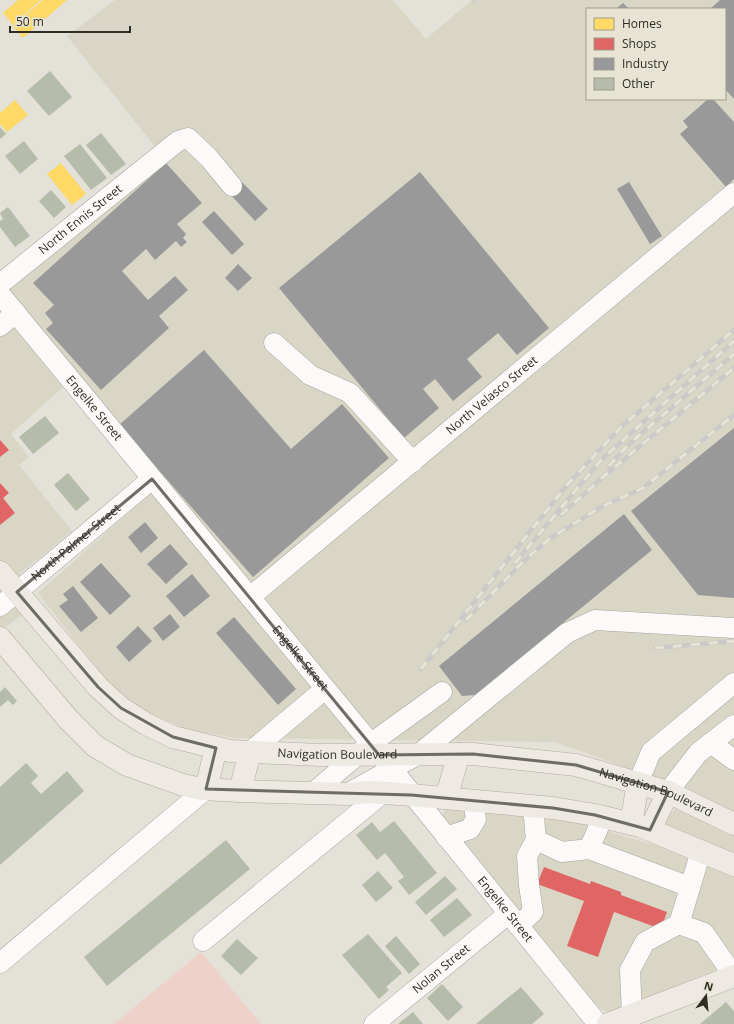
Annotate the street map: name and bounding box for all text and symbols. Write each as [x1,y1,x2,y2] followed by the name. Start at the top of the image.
[10,8,130,34] scale bar
[586,8,726,100] legend
[16,13,44,30] text: 50 m
[622,15,662,32] text: Homes
[622,35,657,52] text: Shops
[622,55,669,72] text: Industry
[622,75,655,92] text: Other
[35,180,125,258] street label: North Ennis Street
[442,351,541,438] street label: North Velasco Street
[63,372,127,444] street label: Engelke Street
[27,500,124,585] street label: North Palmer Street
[269,622,333,694] street label: Engelke Street
[277,744,397,763] street label: Navigation Boulevard
[597,763,716,821] street label: Navigation Boulevard
[474,872,537,945] street label: Engelke Street
[408,940,473,997] street label: Nolan Street
[686,976,726,1016] north arrow
[703,977,715,994] text: N

